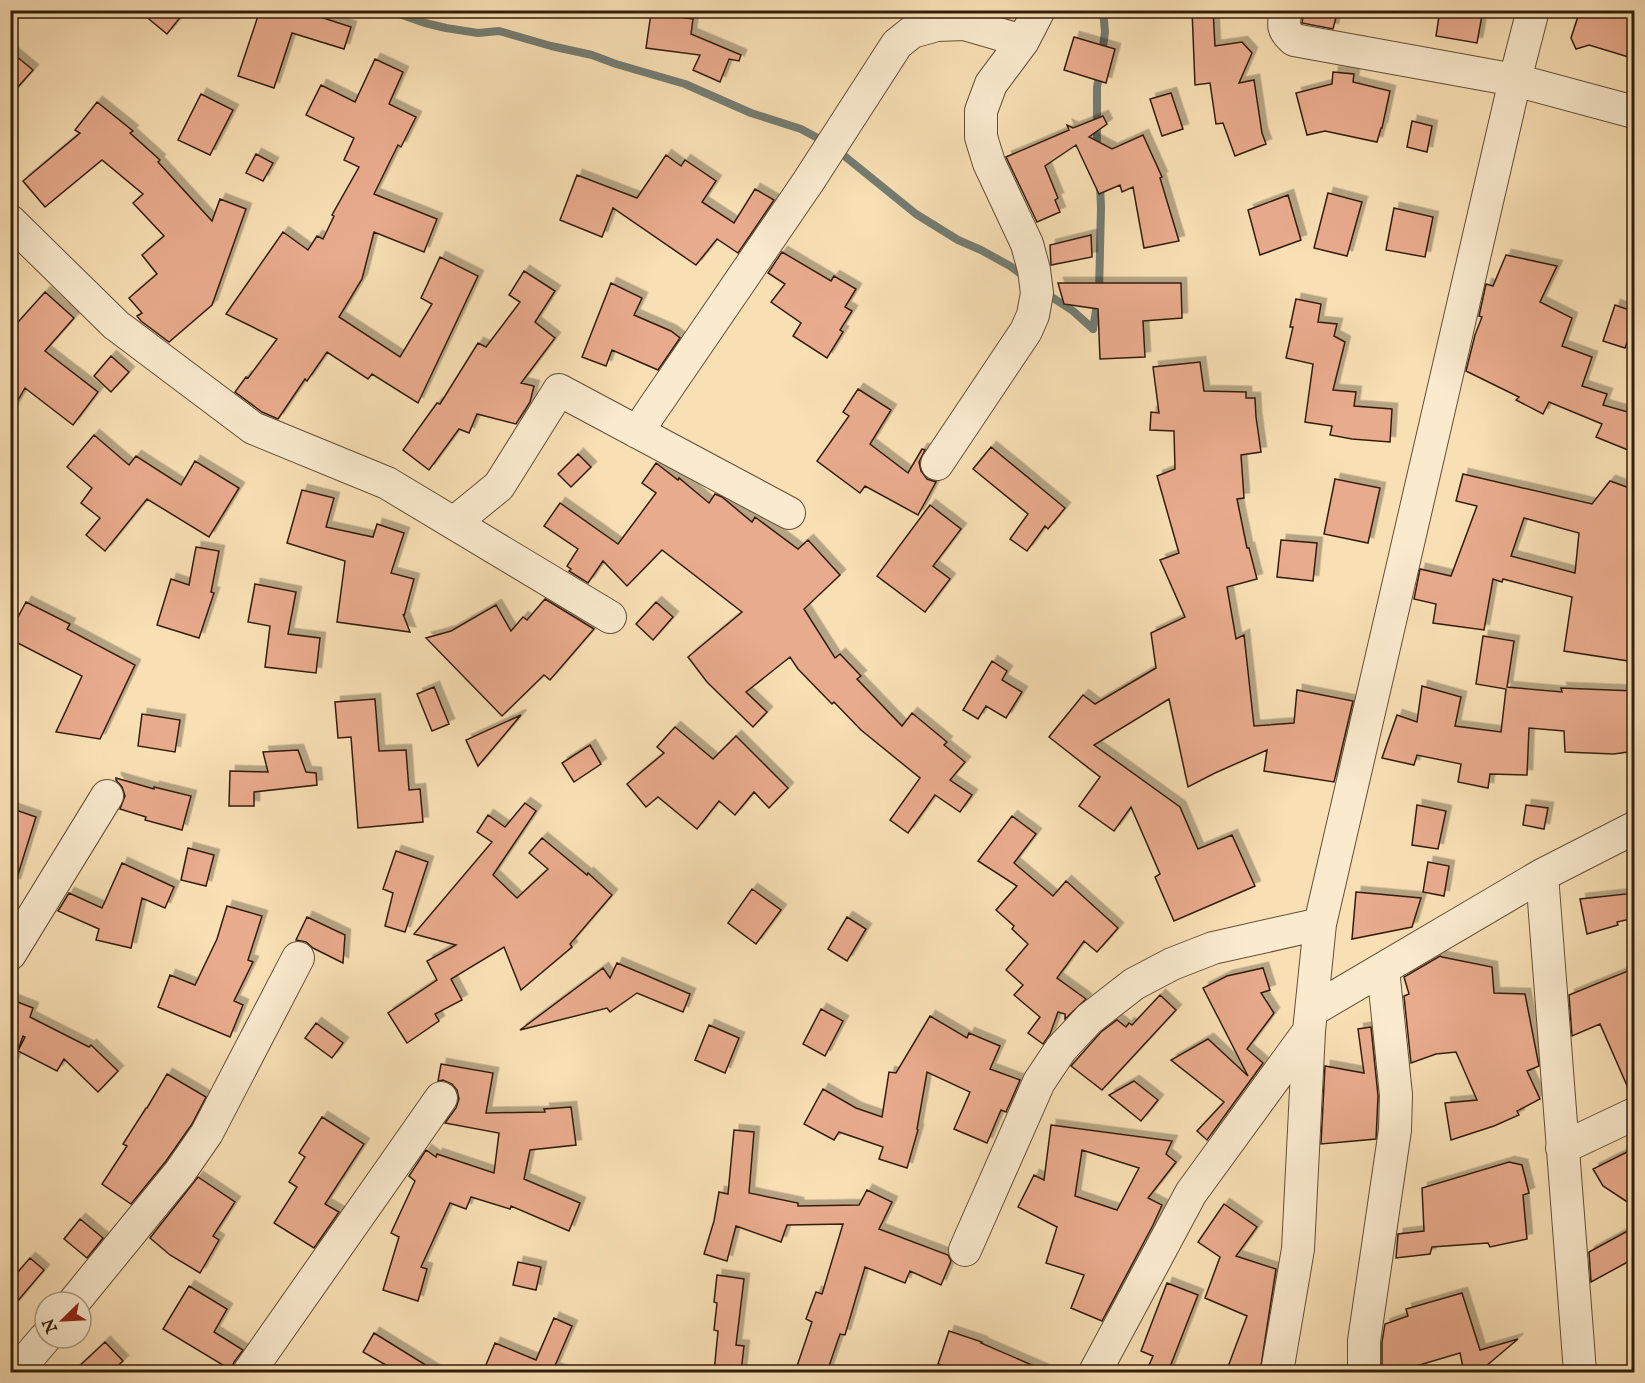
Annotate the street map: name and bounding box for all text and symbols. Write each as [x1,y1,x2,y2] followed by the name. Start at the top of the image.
[33,1290,93,1350] north arrow
[39,1315,63,1337] text: N

